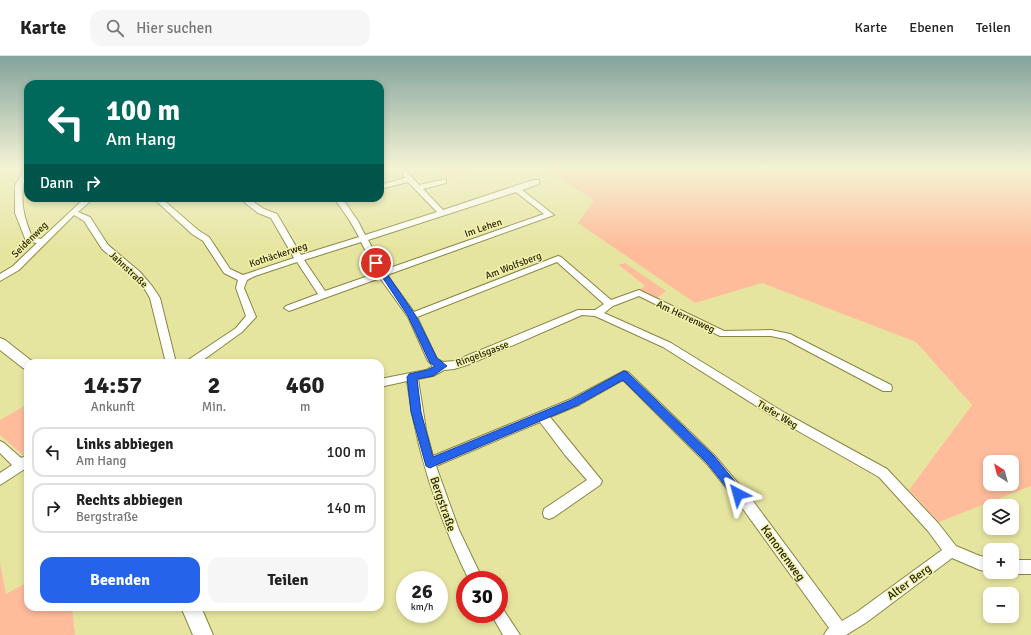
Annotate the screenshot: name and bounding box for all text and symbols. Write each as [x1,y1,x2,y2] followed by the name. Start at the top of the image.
[90,10,370,46] search box
[20,16,66,40] text: Karte
[104,17,126,39] icon: search
[136,19,212,37] text: Hier suchen
[855,19,887,36] text: Karte
[909,19,954,36] text: Ebenen
[976,19,1011,36] text: Teilen
[106,94,180,128] text: 100 m
[40,96,92,148] icon: left
[106,128,176,150] text: Am Hang
[82,172,104,194] icon: right
[40,174,74,192] text: Dann
[463,216,504,240] street label: Im Lehen
[9,219,50,260] street label: Seidenweg
[248,240,309,270] street label: Kothäckerweg
[359,246,393,280] pin
[107,249,150,290] street label: Jahnstraße
[484,250,543,282] street label: Am Wolfsberg
[365,252,387,274] icon: arrive
[655,298,717,336] street label: Am Herrenweg
[454,338,511,370] street label: Ringelsgasse
[83,370,142,400] text: 14:57
[208,370,220,400] text: 2
[286,370,325,400] text: 460
[755,398,800,432] street label: Tiefer Weg
[91,399,135,415] text: Ankunft
[202,399,226,415] text: Min.
[300,399,310,415] text: m
[76,435,173,453] text: Links abbiegen
[42,441,64,463] icon: left
[326,443,366,461] text: 100 m
[76,453,127,469] text: Am Hang
[983,455,1019,491] north arrow
[983,455,1019,623] map controls
[717,473,759,515] position arrow
[426,475,459,534] street label: Bergstraße
[76,491,183,509] text: Rechts abbiegen
[42,497,64,519] icon: right
[326,499,366,517] text: 140 m
[983,499,1019,535] button: layers
[76,509,138,525] text: Bergstraße
[757,522,808,584] street label: Kanonenweg
[983,543,1019,579] button: +
[40,557,200,603] button: Beenden
[208,557,368,603] button: Teilen
[884,561,935,604] street label: Alter Berg
[456,571,508,623] speed limit sign: 30
[411,579,433,604] text: 26
[983,587,1019,623] button: −
[411,601,433,613] text: km/h

